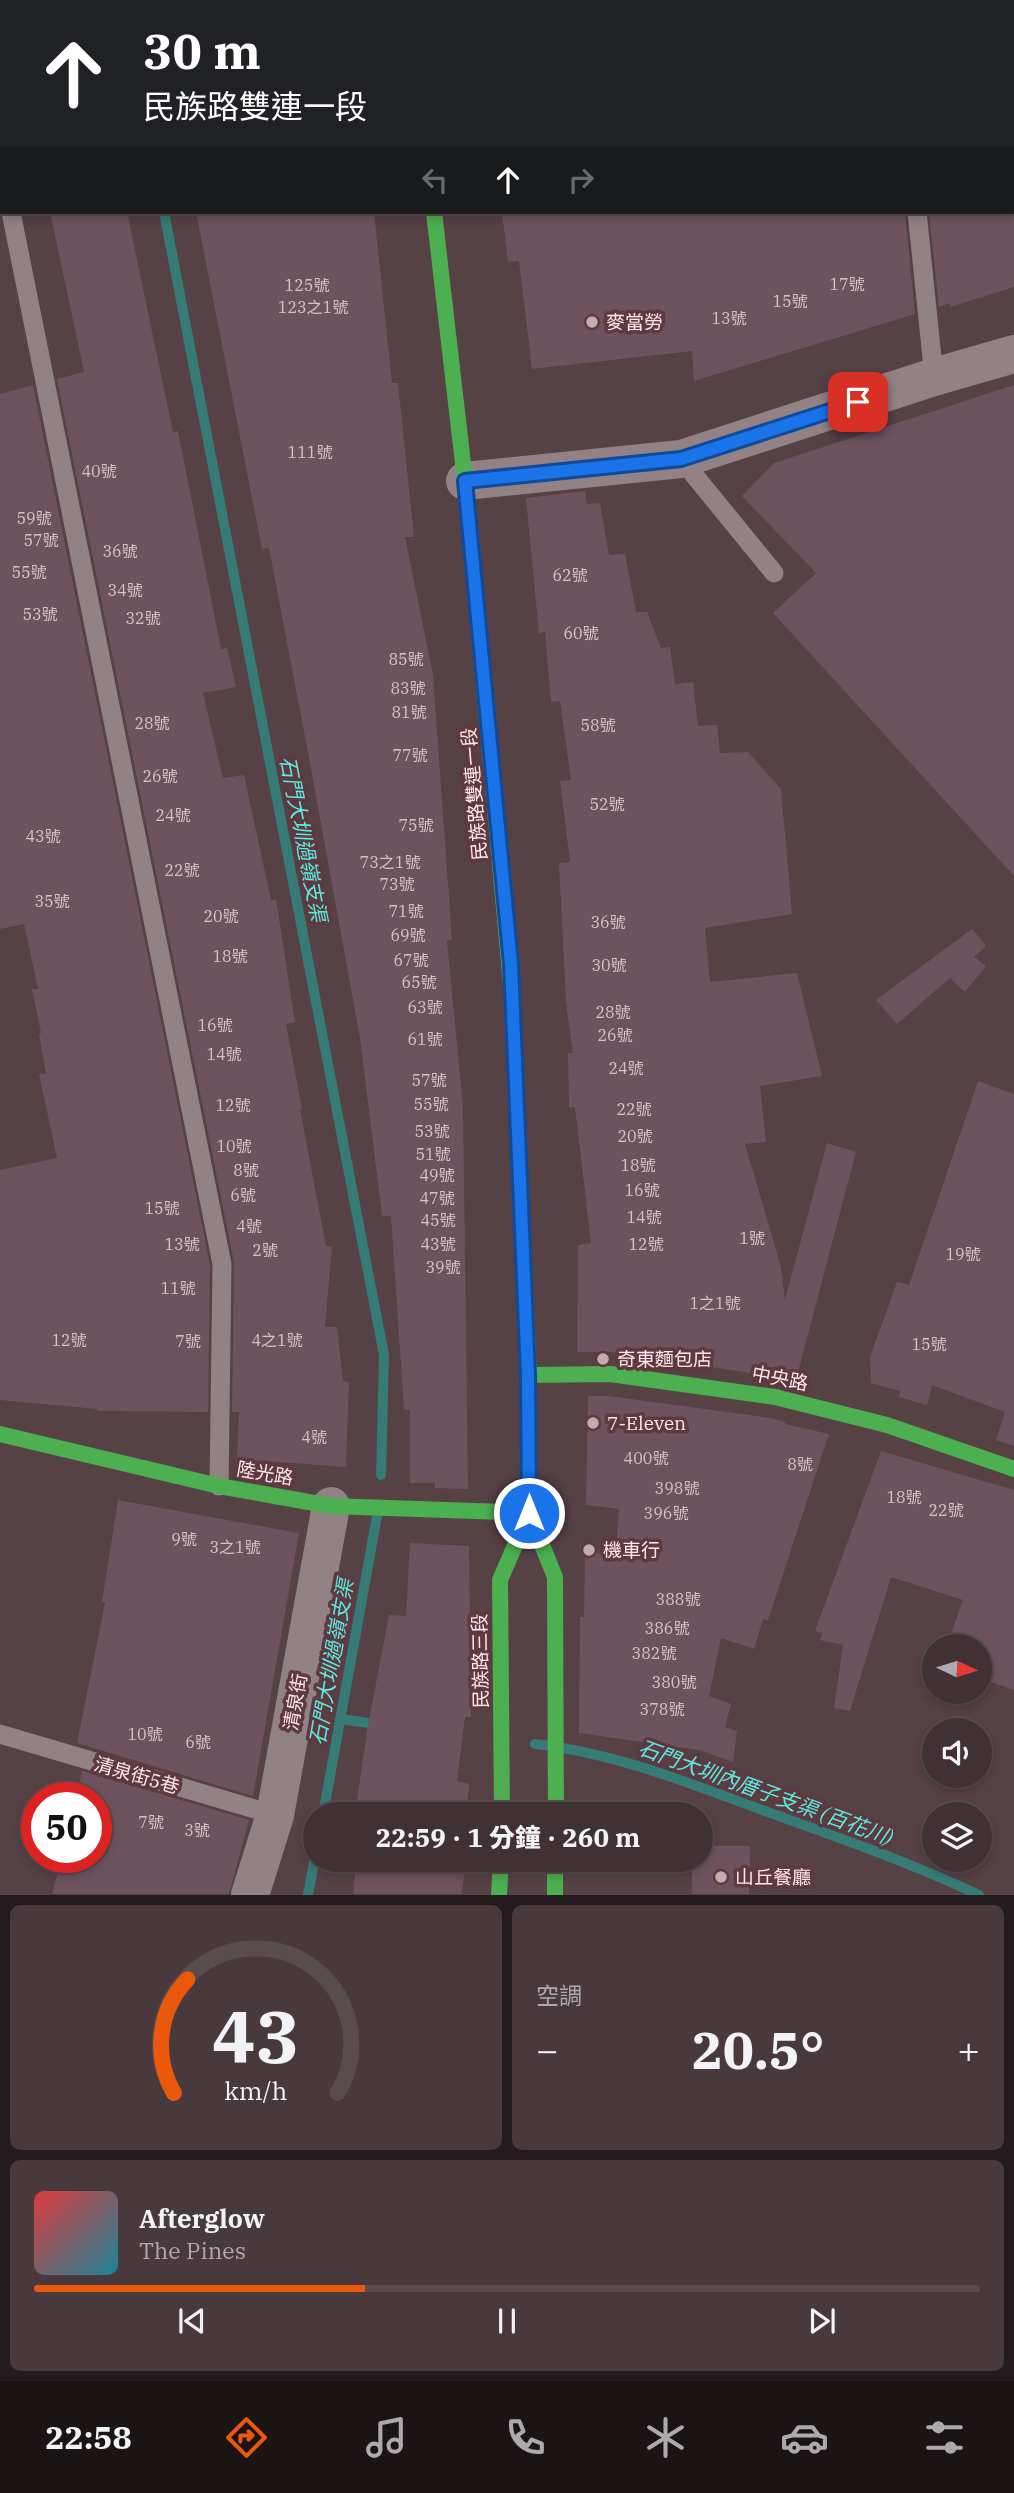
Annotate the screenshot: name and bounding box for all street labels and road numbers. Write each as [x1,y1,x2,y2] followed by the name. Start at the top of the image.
[456,727,492,861] street label: 民族路雙連一段
[750,1361,810,1395] street label: 中央路
[235,1456,295,1490] street label: 陸光路
[467,1613,493,1709] street label: 民族路三段
[278,1672,312,1732] street label: 清泉街
[92,1751,182,1799] street label: 清泉街5巷

